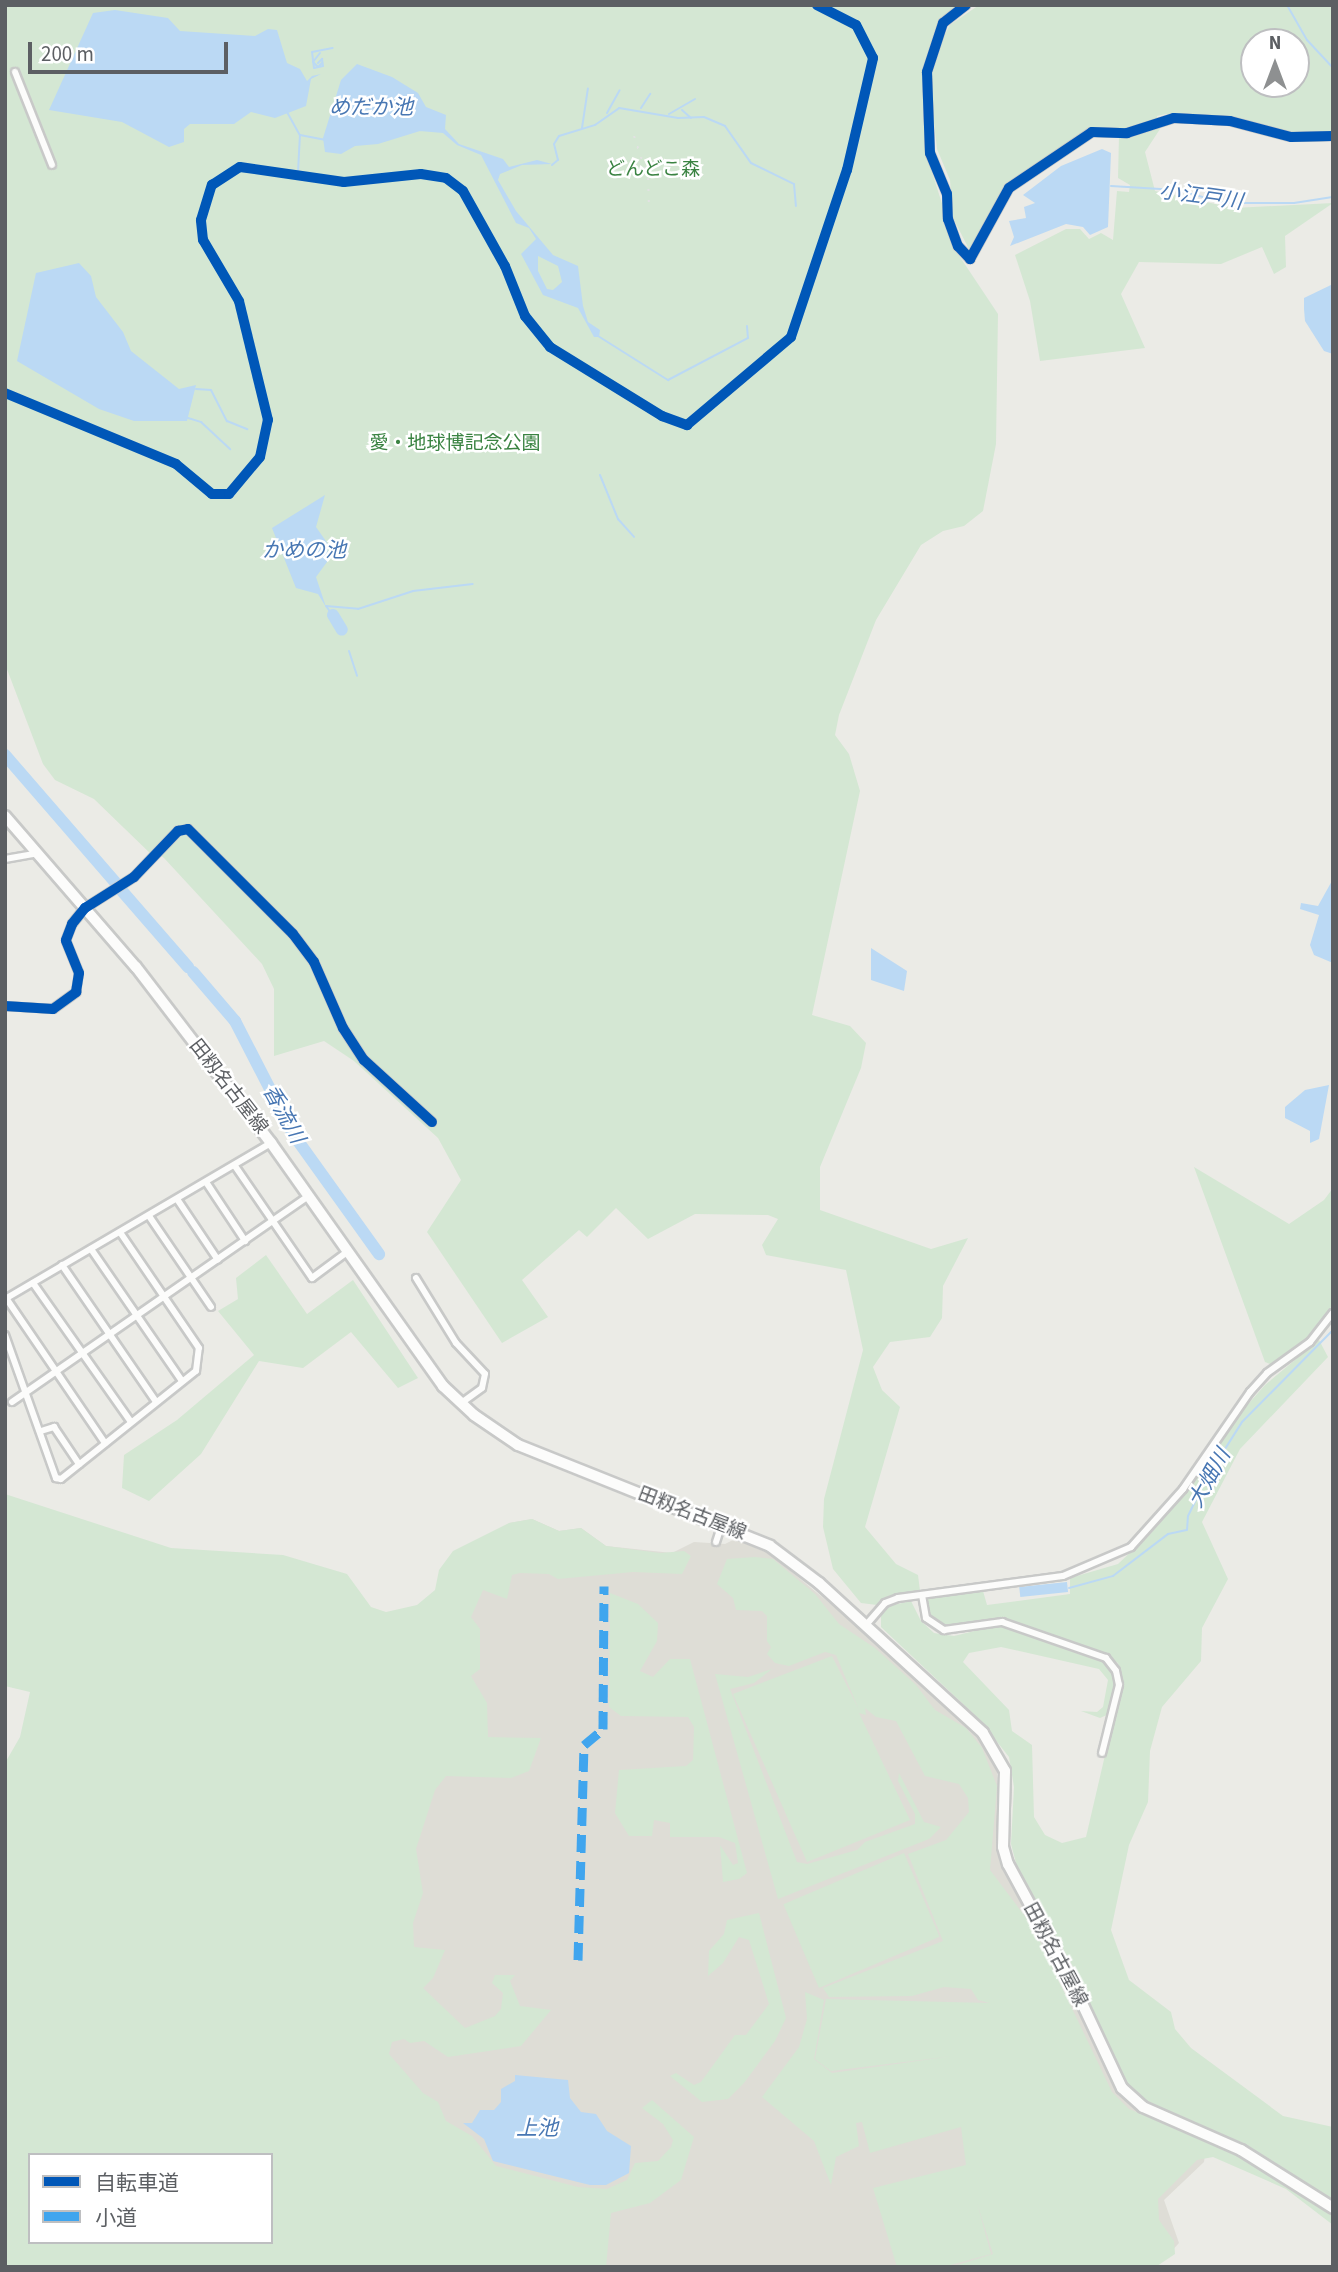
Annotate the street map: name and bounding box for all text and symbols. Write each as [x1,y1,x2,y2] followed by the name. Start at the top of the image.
[32,28,231,72] scale bar
[1240,28,1310,98] north arrow
[1269,30,1281,57] text: N
[41,39,94,69] text: 200 m
[329,94,413,120] water label: めだか池
[606,159,700,181] park label: どんどこ森
[1158,178,1244,214] water label: 小江戸川
[370,433,540,455] park label: 愛・地球博記念公園
[262,537,346,563] water label: かめの池
[184,1035,272,1139] street label: 田籾名古屋線
[258,1080,310,1148] water label: 香流川
[1183,1444,1235,1512] water label: 大畑川
[635,1483,749,1545] street label: 田籾名古屋線
[1018,1899,1092,2011] street label: 田籾名古屋線
[516,2115,558,2141] water label: 上池
[28,2153,273,2244] legend
[95,2168,179,2198] text: 自転車道
[95,2203,137,2233] text: 小道

